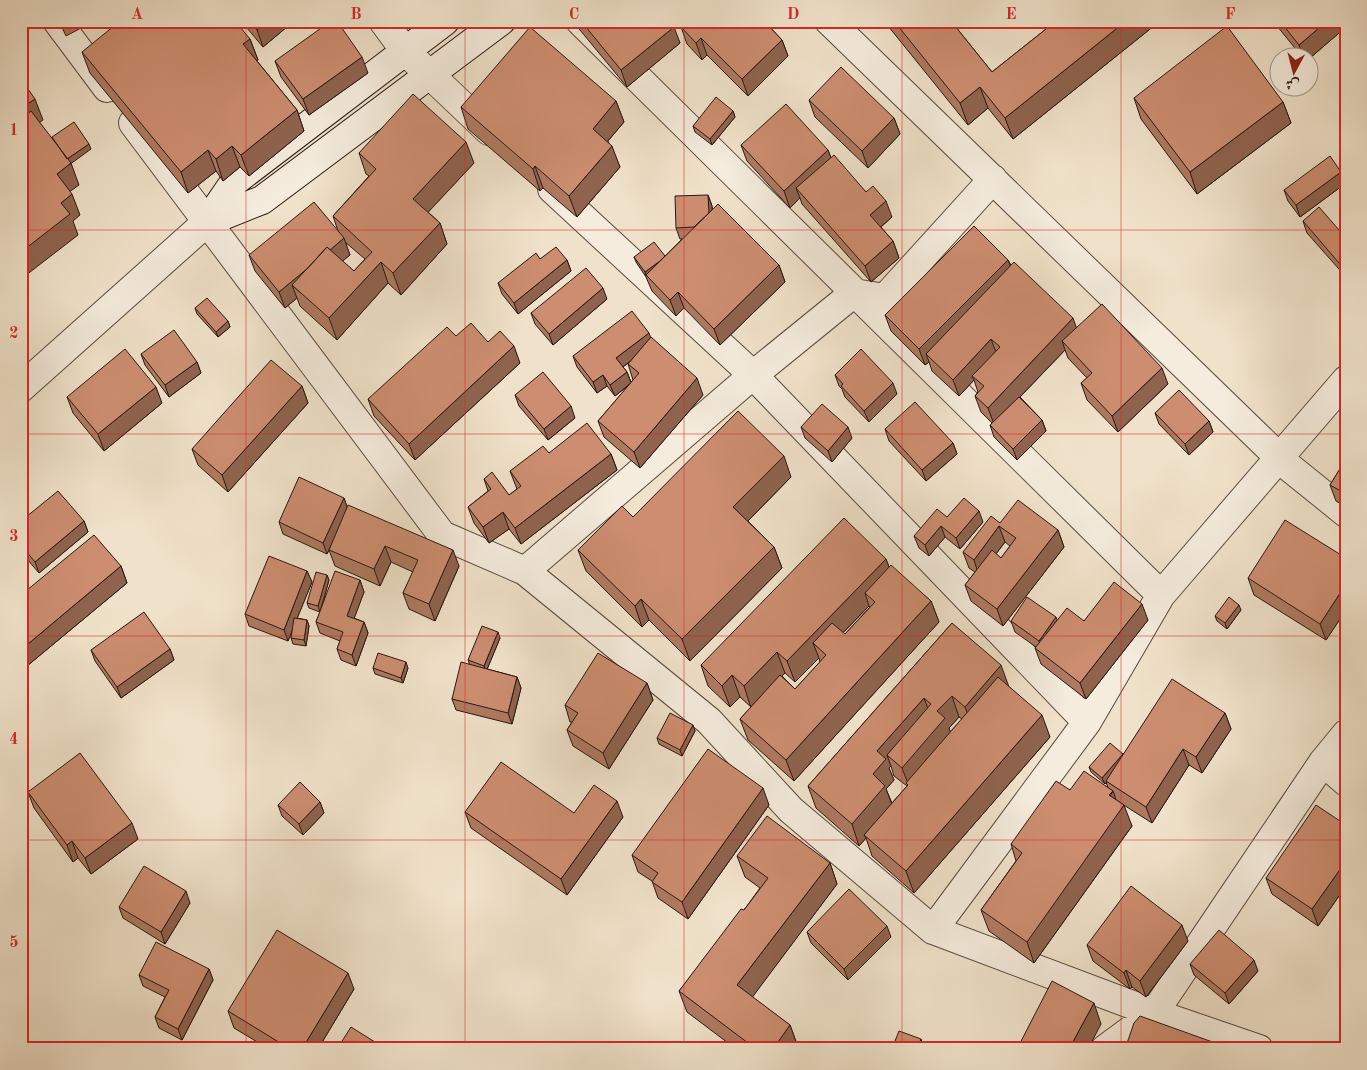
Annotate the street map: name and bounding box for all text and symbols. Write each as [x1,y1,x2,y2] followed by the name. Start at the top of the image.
[131,7,143,23] text: A
[350,7,362,23] text: B
[569,7,579,23] text: C
[787,7,799,23] text: D
[1005,7,1017,23] text: E
[1225,7,1236,23] text: F
[1270,48,1320,98] north arrow
[1285,76,1300,92] text: ش
[9,123,19,139] text: 1
[9,326,19,342] text: 2
[9,529,19,545] text: 3
[9,732,19,748] text: 4
[9,935,19,951] text: 5

